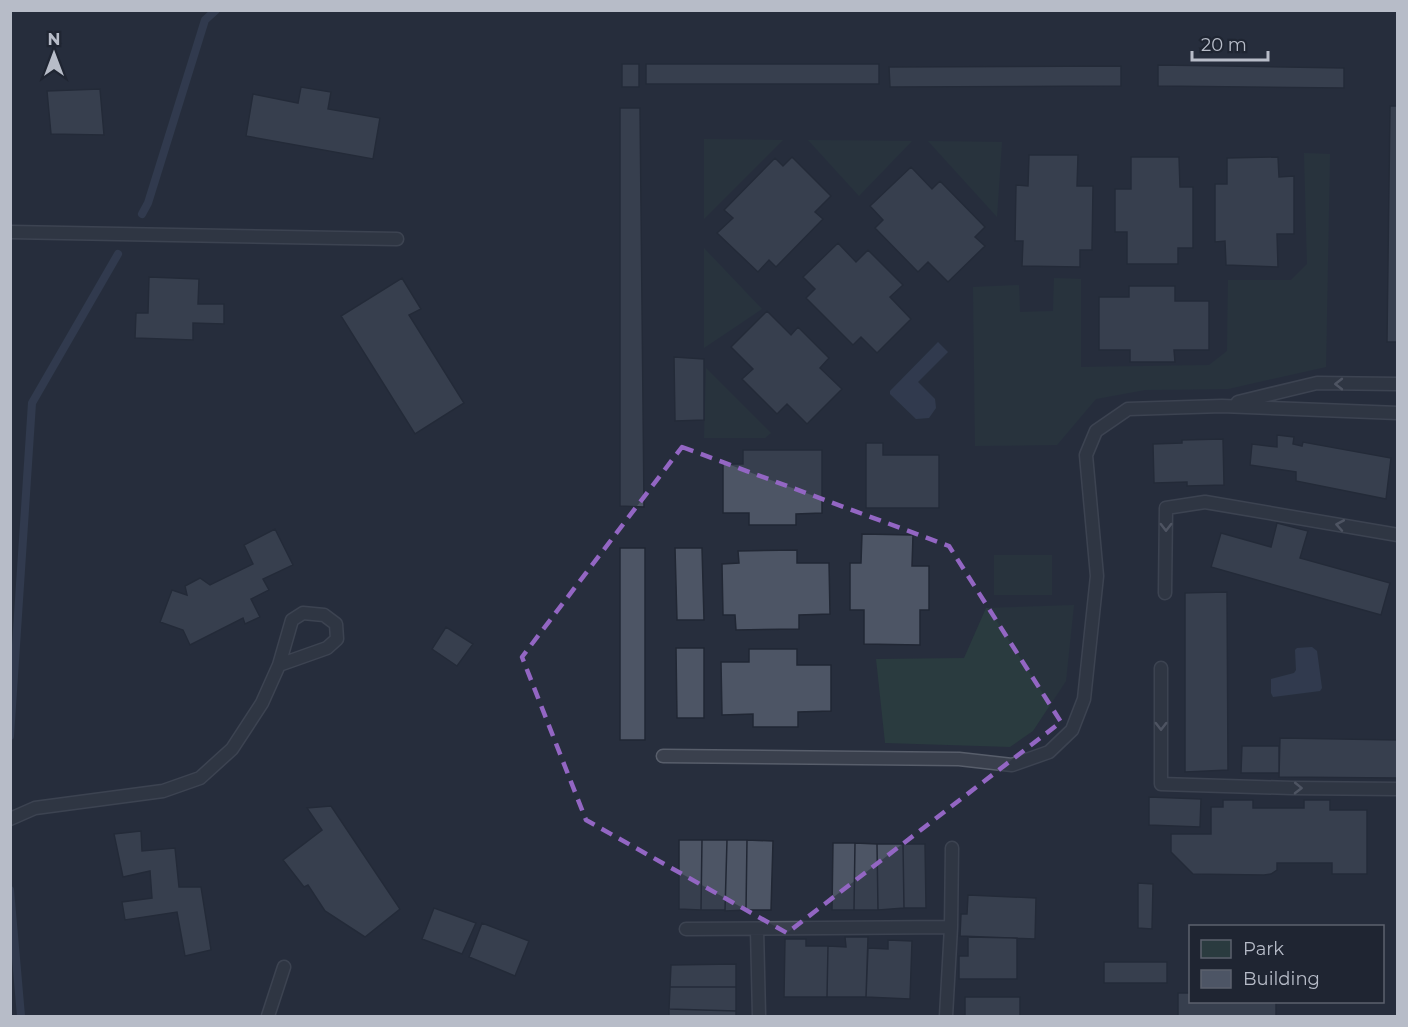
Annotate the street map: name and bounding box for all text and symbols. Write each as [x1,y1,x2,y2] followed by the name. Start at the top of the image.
[24,24,84,84] north arrow
[1192,24,1268,62] scale bar
[48,30,60,49] text: N
[1201,34,1247,56] text: 20 m
[1335,377,1344,390] one-way arrow
[1335,519,1345,532] one-way arrow
[1160,522,1172,531] one-way arrow
[1155,722,1167,731] one-way arrow
[1294,782,1303,794] one-way arrow
[1189,925,1384,1003] legend
[1243,938,1284,960] text: Park
[1243,968,1320,990] text: Building

